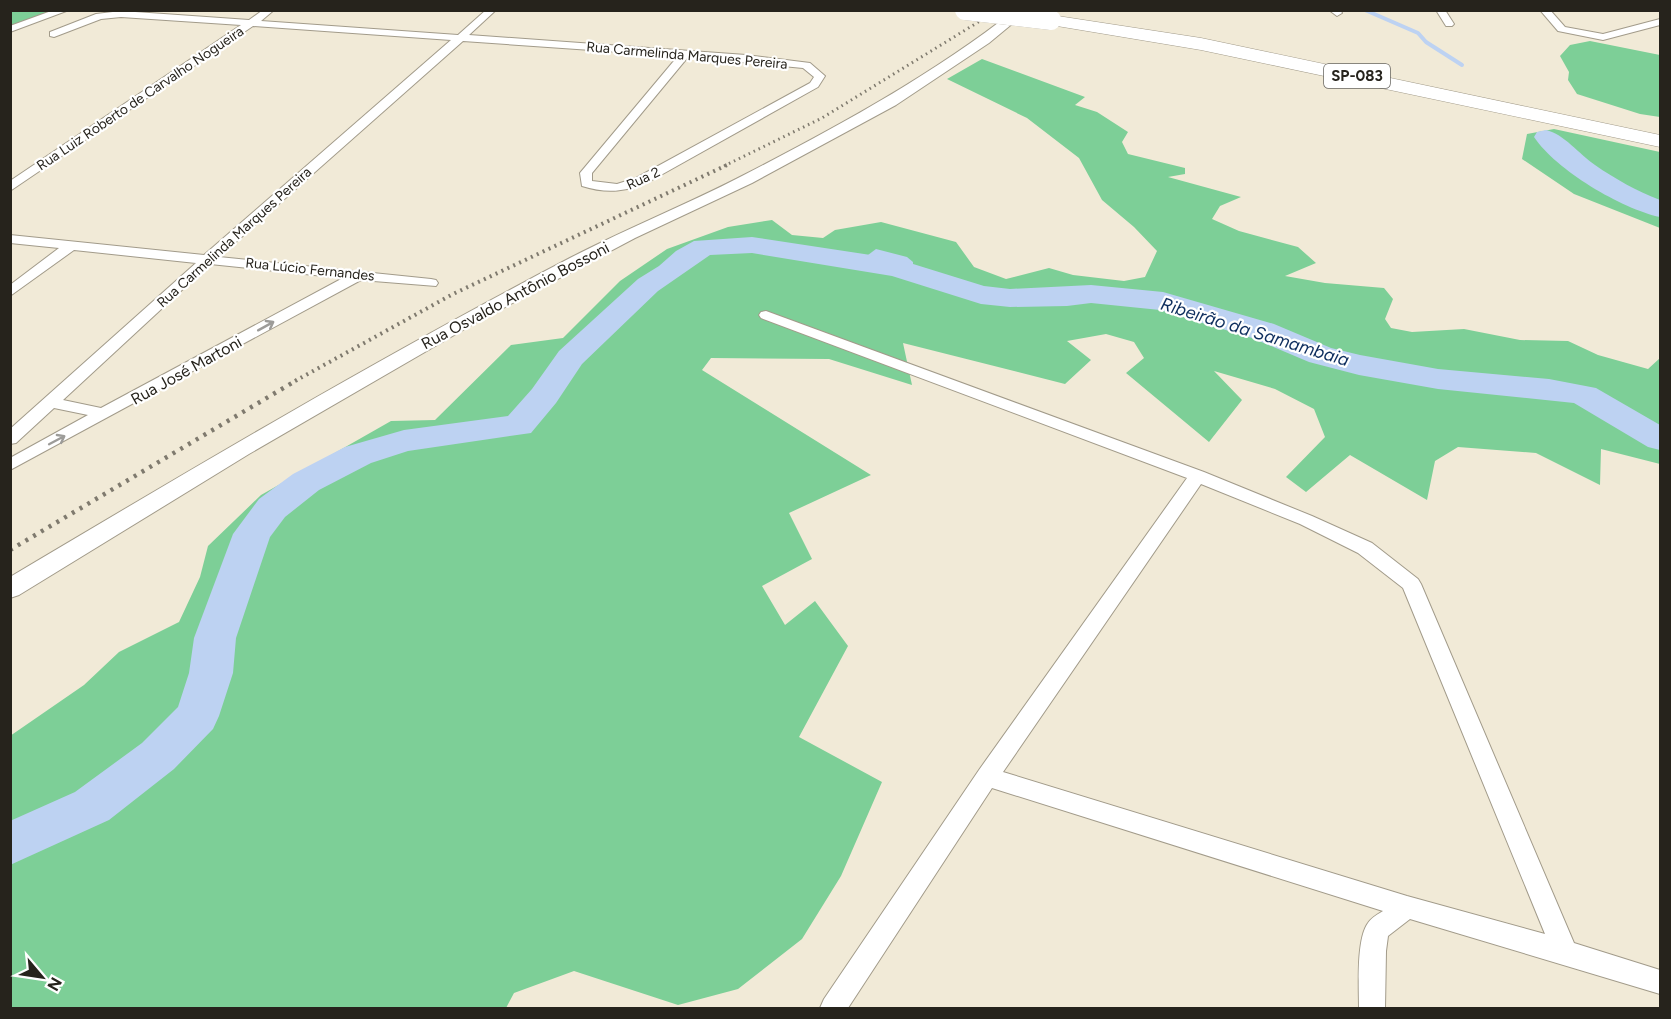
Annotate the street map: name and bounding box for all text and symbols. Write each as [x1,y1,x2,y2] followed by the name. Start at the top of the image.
[34,23,247,174] street label: Rua Luiz Roberto de Carvalho Nogueira
[586,38,788,73] street label: Rua Carmelinda Marques Pereira
[1324,64,1390,88] road number: SP-083
[154,163,315,311] street label: Rua Carmelinda Marques Pereira
[624,163,663,194] street label: Rua 2
[418,238,612,353] street label: Rua Osvaldo Antônio Bossoni
[245,254,375,285] street label: Rua Lúcio Fernandes
[1158,293,1352,371] water label: Ribeirão da Samambaia
[257,320,274,332] one-way arrow
[128,332,245,409] street label: Rua José Martoni
[48,434,66,445] one-way arrow
[12,947,72,1007] north arrow
[43,974,66,994] text: N

